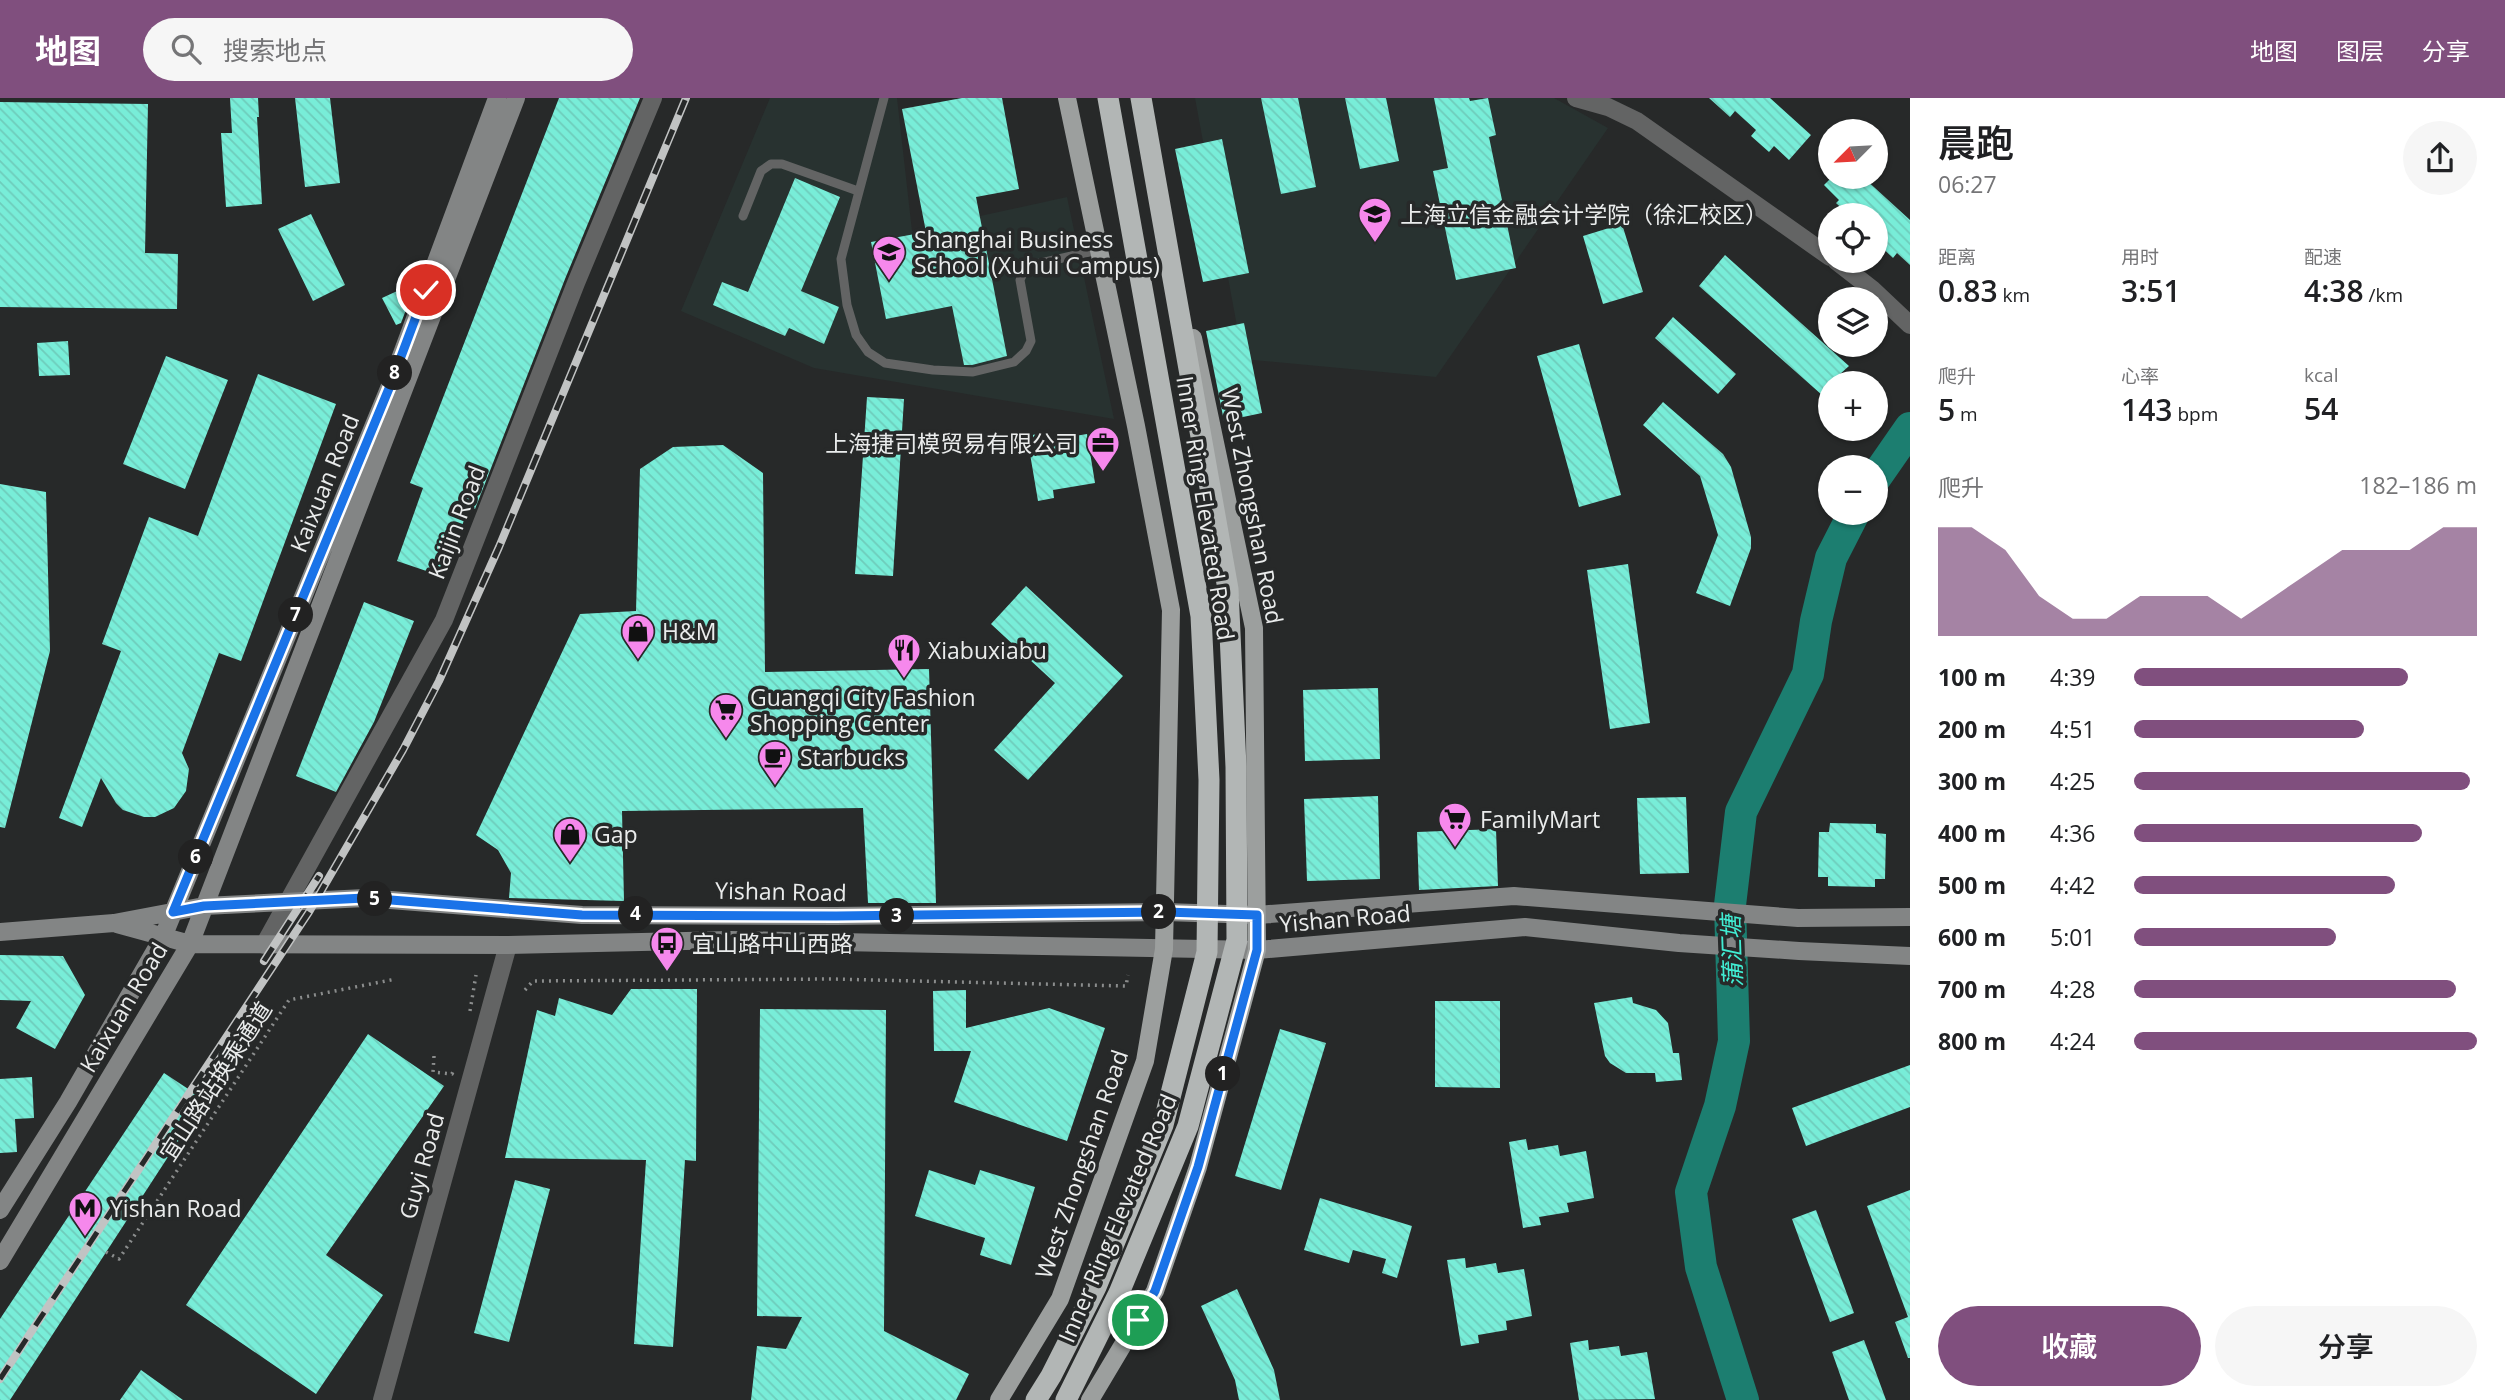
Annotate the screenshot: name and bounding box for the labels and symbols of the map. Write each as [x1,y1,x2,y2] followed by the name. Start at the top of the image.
[1818,119,1888,189] north arrow
[1356,195,1394,244] school or university icon: 上海立信金融会计学院（徐汇校区）
[1400,198,1768,230] place label: 上海立信金融会计学院（徐汇校区）
[914,223,1160,281] place label: Shanghai Business School (Xuhui Campus)
[870,233,908,282] school or university icon: Shanghai Business School (Xuhui Campus)
[396,260,456,320] pin
[378,356,412,390] pin: 8
[1169,373,1243,643] street label: Inner Ring Elevated Road
[1214,385,1292,627] street label: West Zhongshan Road
[282,409,366,557] street label: Kaixuan Road
[1084,424,1122,473] office icon: 上海捷司模贸易有限公司
[825,427,1078,459] place label: 上海捷司模贸易有限公司
[420,461,492,583] street label: Kaijin Road
[278,598,314,632] pin: 7
[619,612,657,661] shop icon: H&M
[662,615,716,647] place label: H&M
[885,631,923,680] restaurant icon: Xiabuxiabu
[928,634,1047,666] place label: Xiabuxiabu
[750,681,976,739] place label: Guangqi City Fashion Shopping Center
[707,691,745,740] supermarket icon: Guangqi City Fashion Shopping Center
[756,738,794,787] cafe icon: Starbucks
[800,741,905,773] place label: Starbucks
[1436,800,1474,849] supermarket icon: FamilyMart
[1480,803,1600,835] place label: FamilyMart
[551,815,589,864] shop icon: Gap
[594,818,638,850] place label: Gap
[178,840,214,874] pin: 6
[715,874,847,908] street label: Yishan Road
[358,882,392,916] pin: 5
[1142,894,1176,930] pin: 2
[618,896,654,932] pin: 4
[1278,896,1412,940] street label: Yishan Road
[880,898,914,934] pin: 3
[1713,910,1749,988] water label: 蒲汇塘
[648,924,686,973] bus stop icon: 宜山路中山西路
[692,927,853,959] place label: 宜山路中山西路
[72,936,174,1078] street label: Kaixuan Road
[151,995,279,1167] street label: 宜山路站换乘通道
[1027,1045,1135,1283] street label: West Zhongshan Road
[1206,1056,1240,1091] pin: 1
[1050,1089,1184,1347] street label: Inner Ring Elevated Road
[391,1109,451,1223] street label: Guyi Road
[66,1189,104,1238] metro station icon: Yishan Road
[110,1192,241,1224] place label: Yishan Road
[1108,1290,1168,1350] pin

